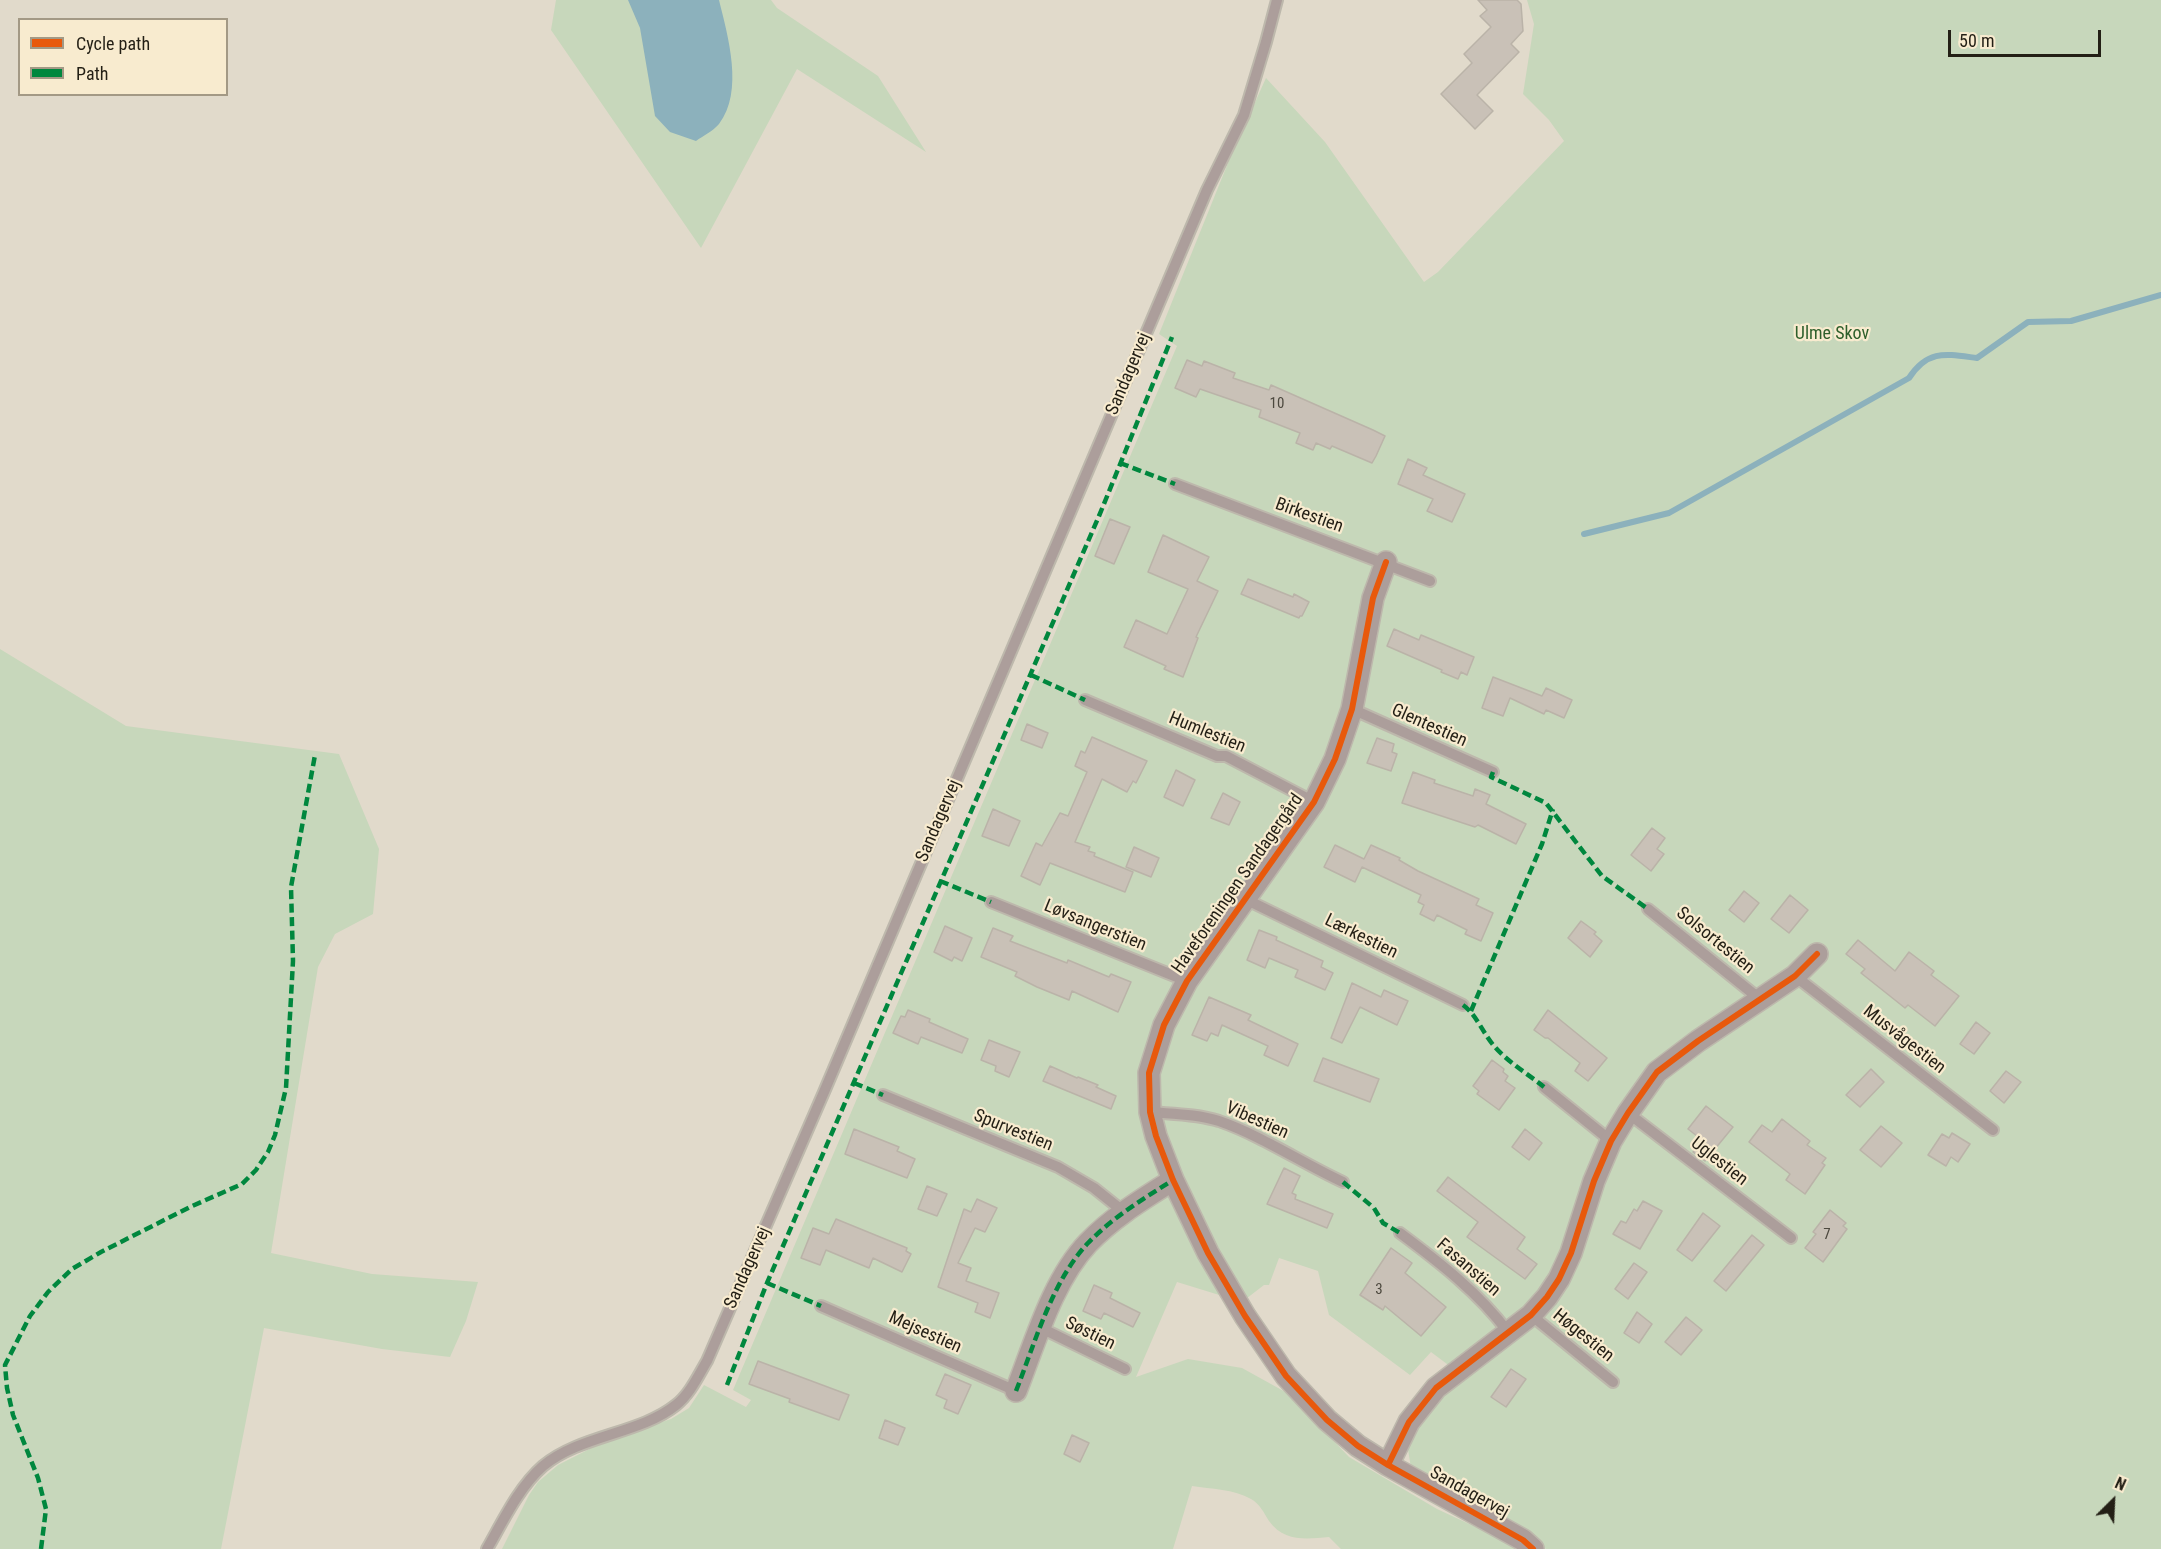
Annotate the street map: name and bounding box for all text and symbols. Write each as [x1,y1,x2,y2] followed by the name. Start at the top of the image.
[18,18,228,96] legend
[1951,18,2104,56] scale bar
[1959,30,1994,51] text: 50 m
[76,33,150,54] text: Cycle path
[76,63,109,84] text: Path
[1795,323,1869,345] park label: Ulme Skov
[1102,330,1156,418] street label: Sandagervej
[1270,395,1284,413] house number: 10
[1272,494,1346,538] street label: Birkestien
[1388,700,1470,752] street label: Glentestien
[1165,708,1249,758] street label: Humlestien
[912,777,966,865] street label: Sandagervej
[1168,790,1308,978] street label: Haveforeningen Sandagergård
[1041,896,1149,956] street label: Løvsangerstien
[1672,903,1758,979] street label: Solsortestien
[1321,910,1401,964] street label: Lærkestien
[1858,1001,1950,1079] street label: Musvågestien
[1222,1098,1292,1144] street label: Vibestien
[970,1105,1056,1157] street label: Spurvestien
[1686,1133,1752,1191] street label: Uglestien
[720,1224,776,1312] street label: Sandagervej
[1823,1226,1831,1244] house number: 7
[1432,1234,1504,1302] street label: Fasanstien
[1375,1281,1383,1299] house number: 3
[1548,1305,1618,1367] street label: Høgestien
[885,1307,965,1359] street label: Mejsestien
[1061,1313,1119,1355] street label: Søstien
[1426,1462,1512,1524] street label: Sandagervej
[2083,1471,2143,1531] north arrow
[2112,1473,2129,1495] text: N

